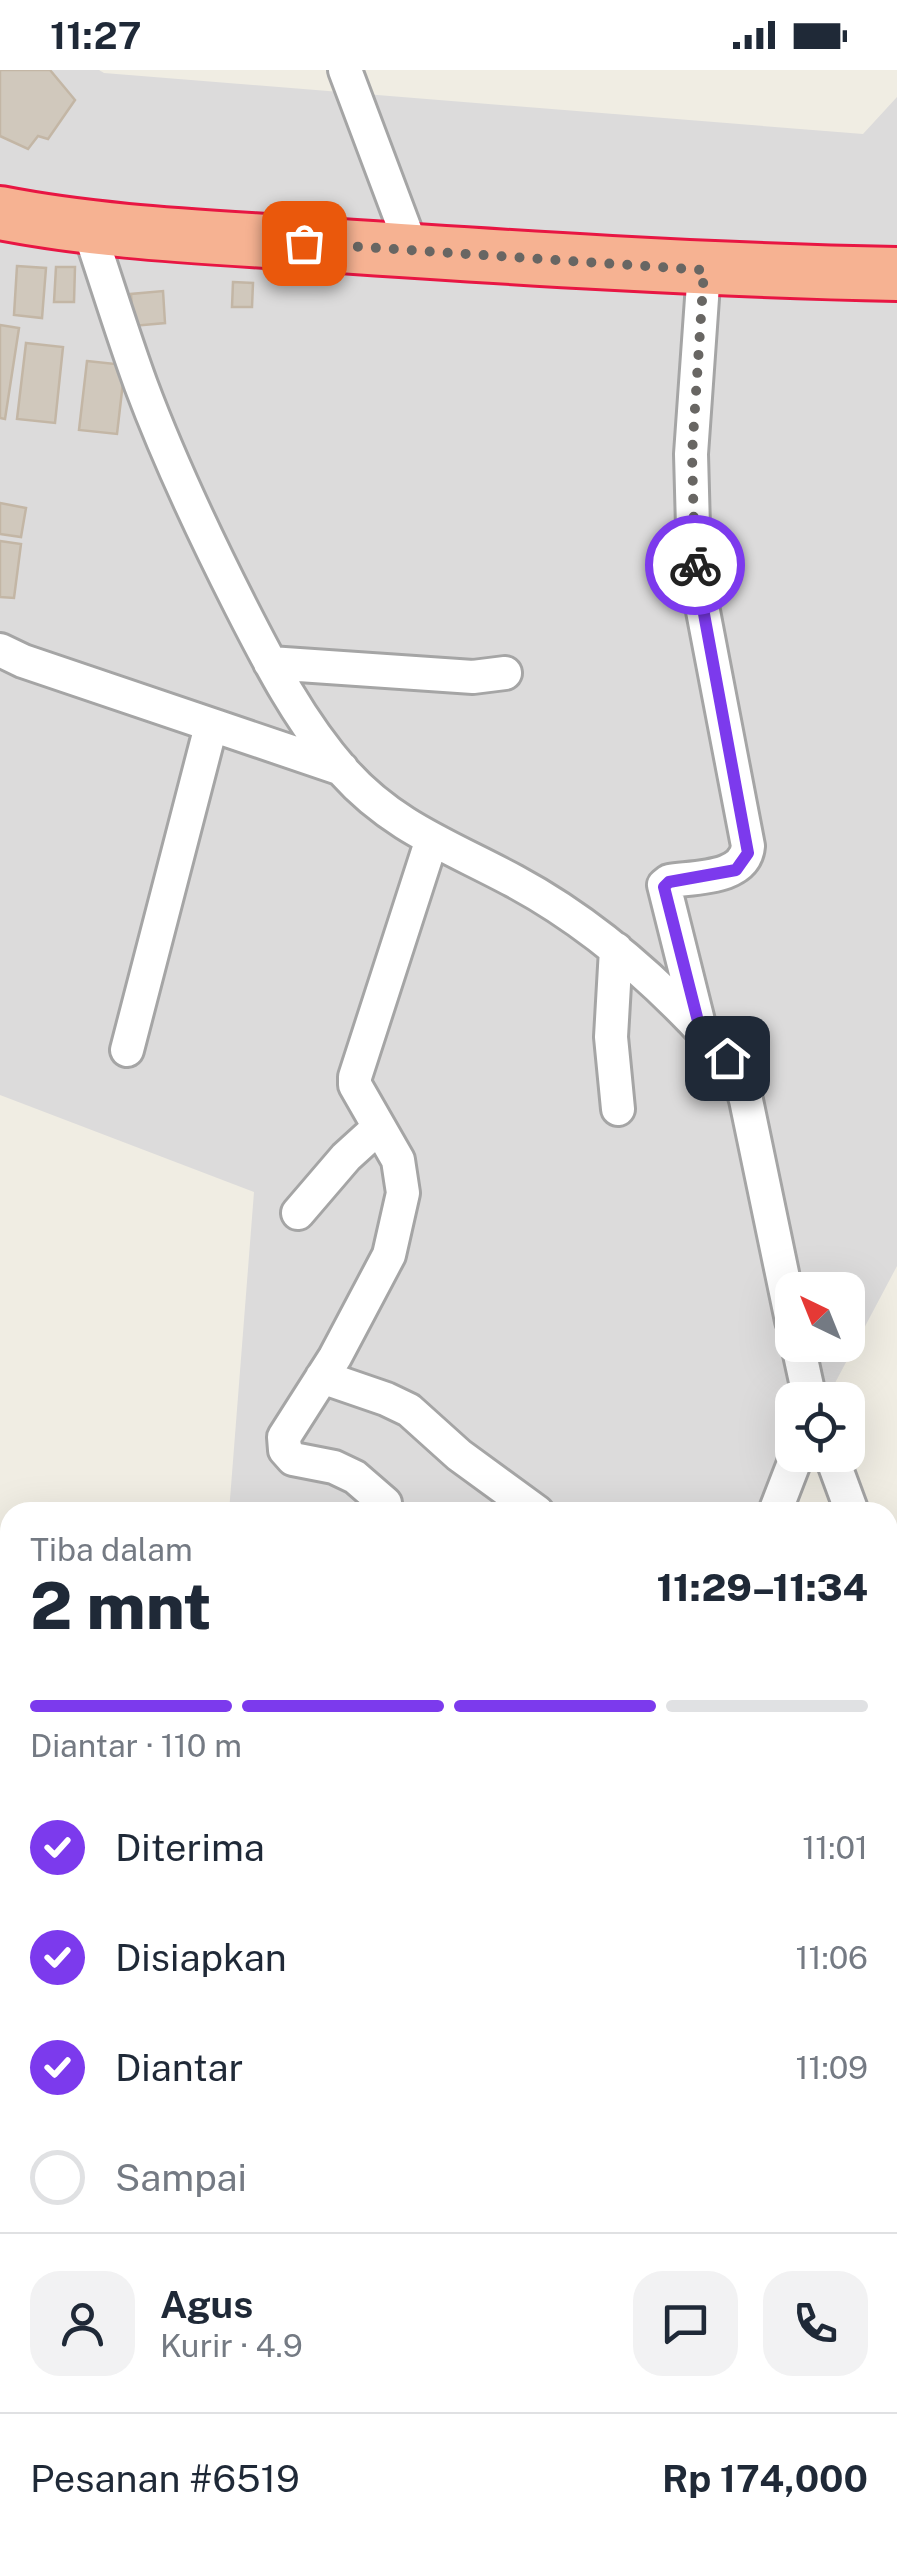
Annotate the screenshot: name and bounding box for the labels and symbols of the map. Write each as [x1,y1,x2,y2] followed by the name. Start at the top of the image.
[262,201,347,286] pin
[645,515,745,615] courier
[685,1016,770,1101] pin
[775,1272,865,1362] north arrow

